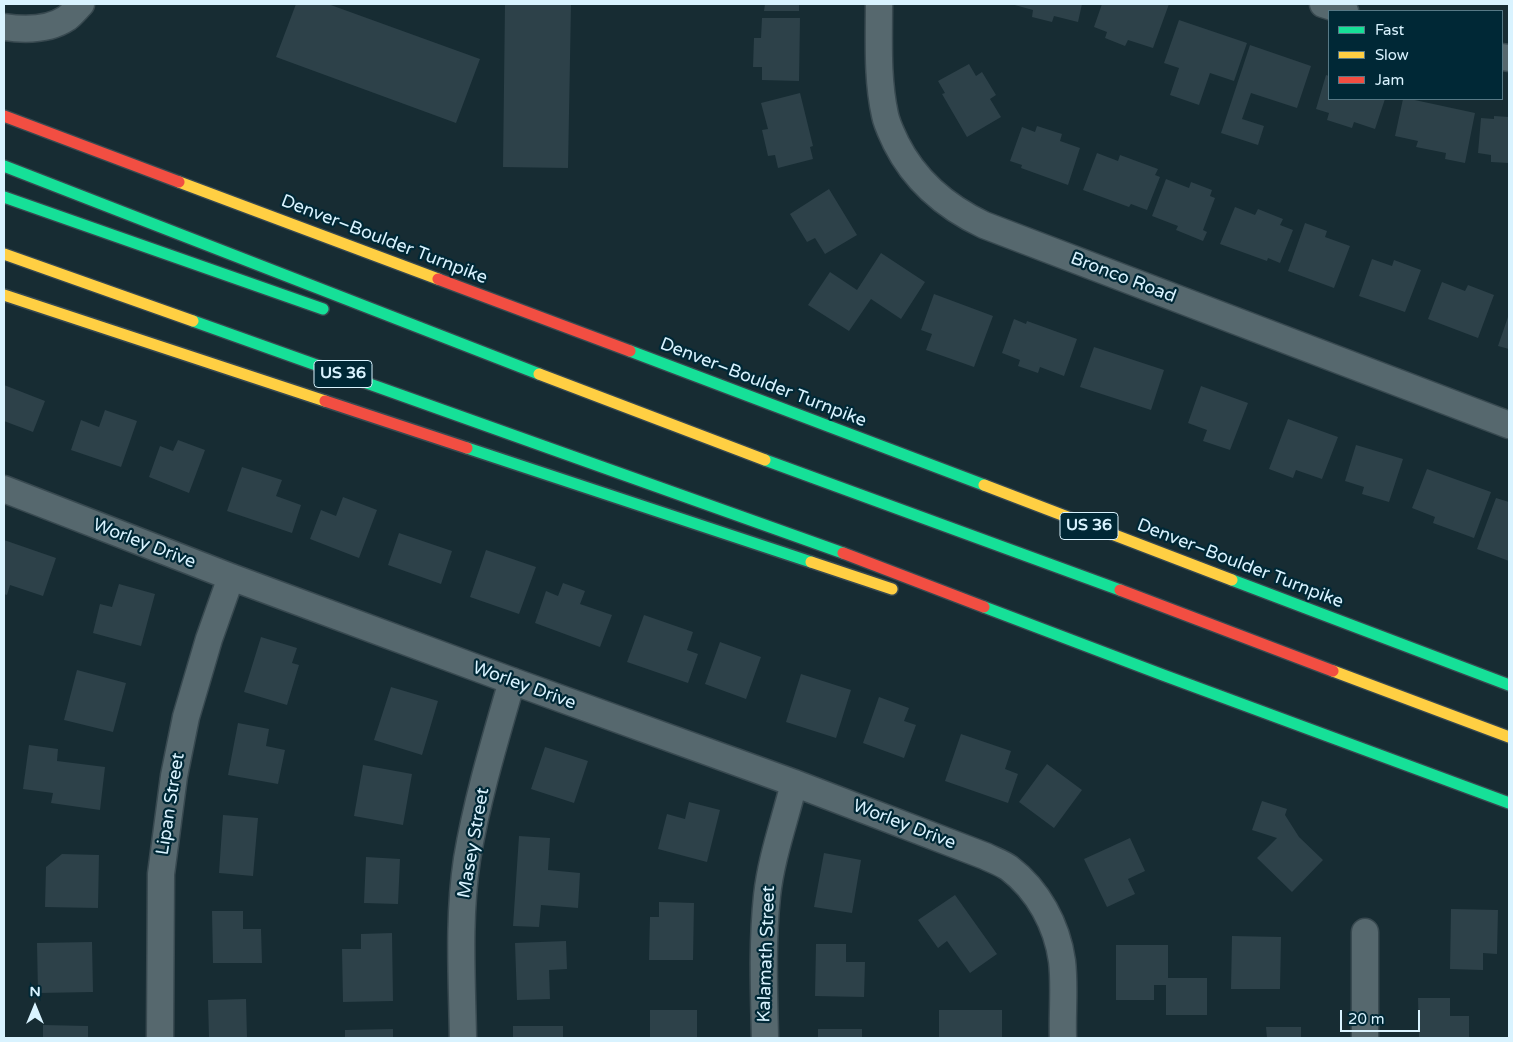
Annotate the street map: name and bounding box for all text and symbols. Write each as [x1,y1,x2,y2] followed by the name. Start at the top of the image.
[1328,10,1503,100] legend
[1375,21,1404,39] text: Fast
[1375,46,1409,64] text: Slow
[1375,71,1404,89] text: Jam
[278,191,490,289] street label: Denver–Boulder Turnpike
[1067,248,1179,308] street label: Bronco Road
[657,334,869,432] street label: Denver–Boulder Turnpike
[314,360,372,388] road number: US 36
[1060,512,1118,540] road number: US 36
[89,514,199,574] street label: Worley Drive
[1134,515,1346,613] street label: Denver–Boulder Turnpike
[469,657,579,715] street label: Worley Drive
[152,751,190,857] street label: Lipan Street
[454,786,494,900] street label: Masey Street
[849,795,959,855] street label: Worley Drive
[754,885,780,1023] street label: Kalamath Street
[10,982,60,1032] north arrow
[29,983,41,1000] text: N
[1343,1000,1423,1032] scale bar
[1348,1010,1385,1028] text: 20 m

